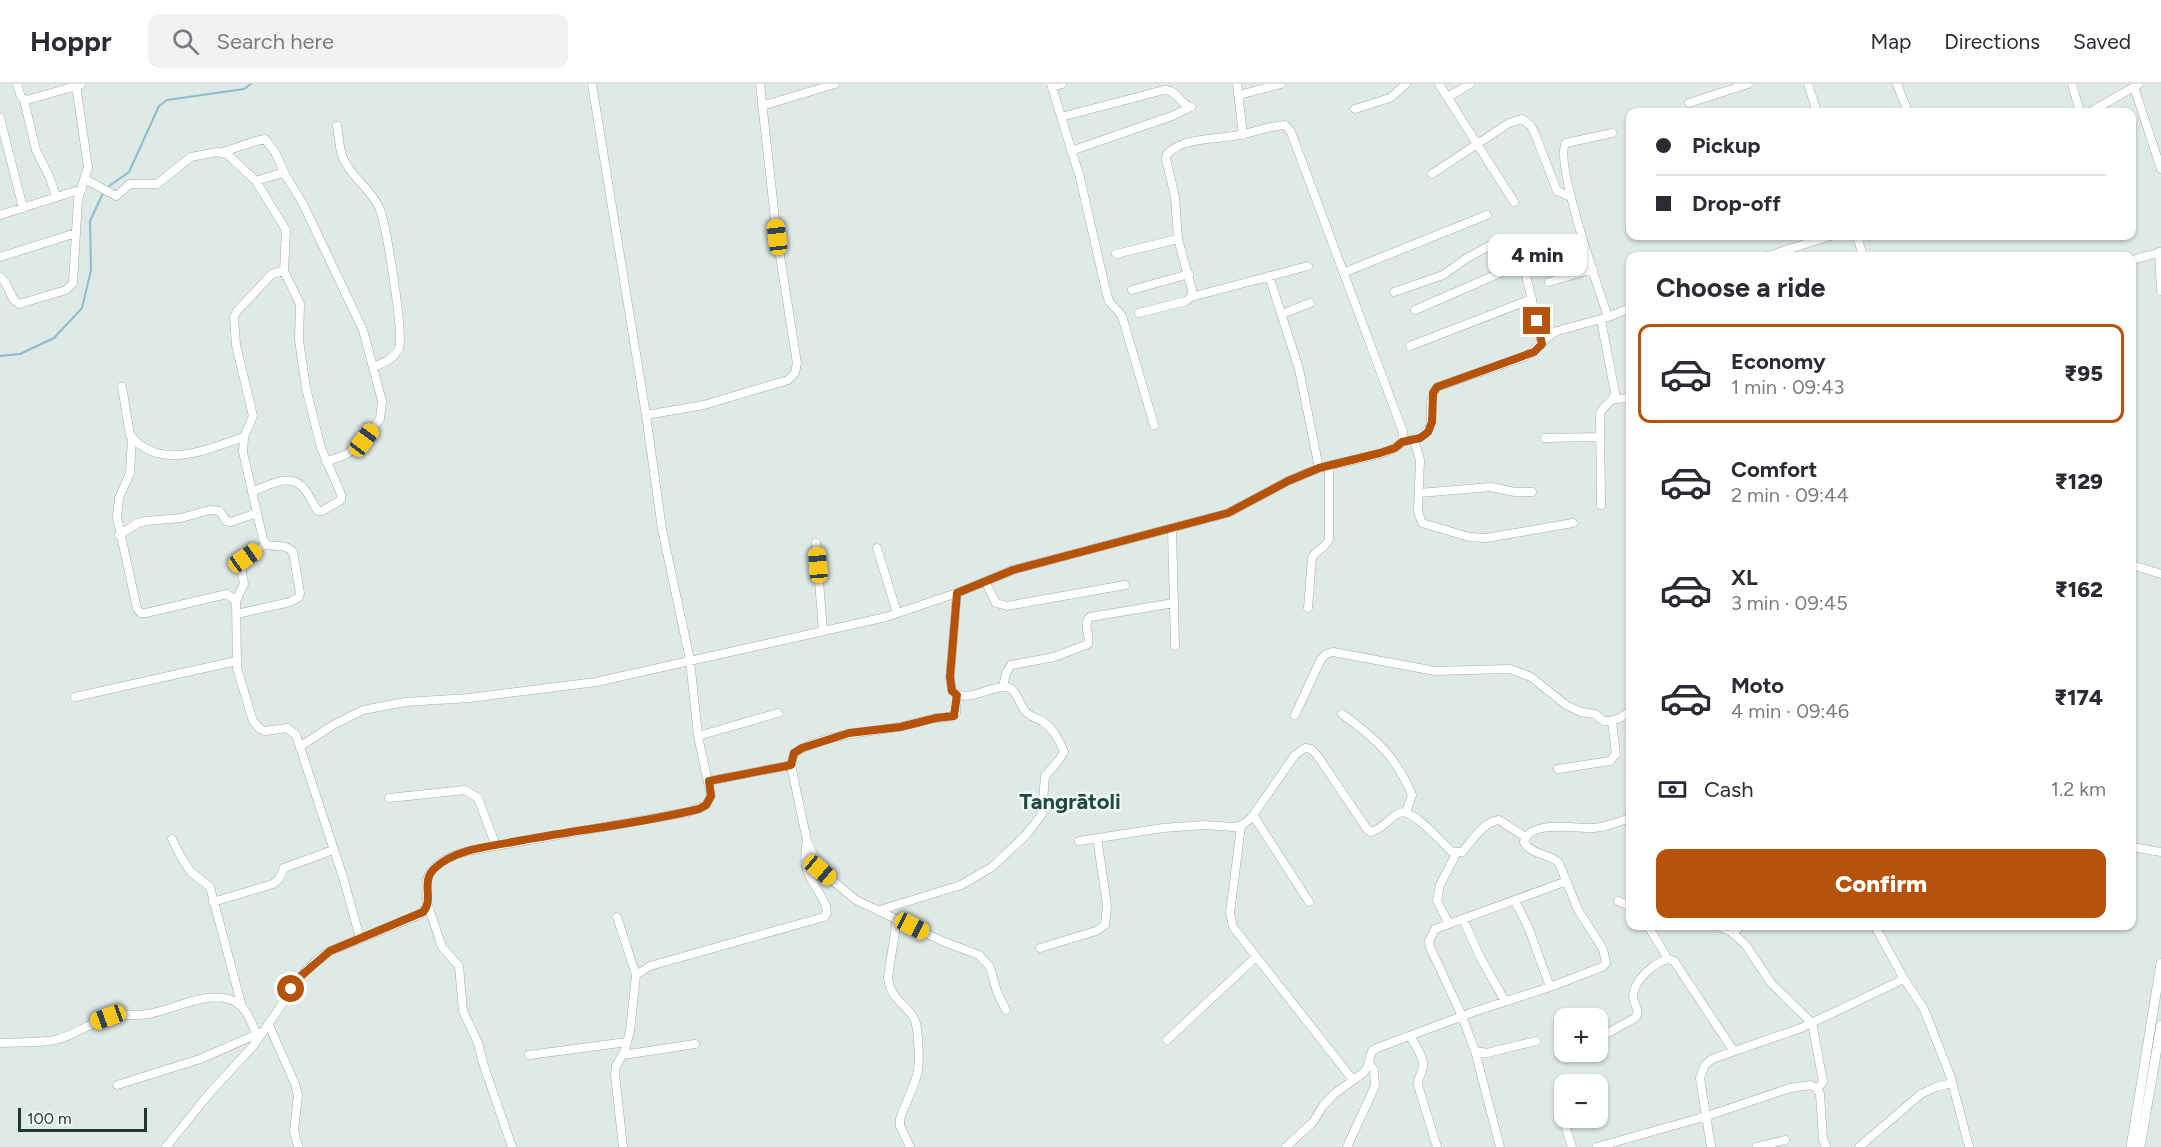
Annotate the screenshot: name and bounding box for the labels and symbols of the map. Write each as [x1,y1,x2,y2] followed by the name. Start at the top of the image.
[766,218,788,256] car
[1488,234,1586,276] callout: 4 min
[1523,307,1550,334] route end
[346,420,382,460] car
[225,540,265,576] car
[807,546,829,584] car
[1019,788,1121,815] district label: Tangrātoli
[800,852,840,888] car
[892,910,932,942] car
[277,975,304,1002] route start
[88,1002,128,1032] car
[18,1105,147,1132] scale bar

